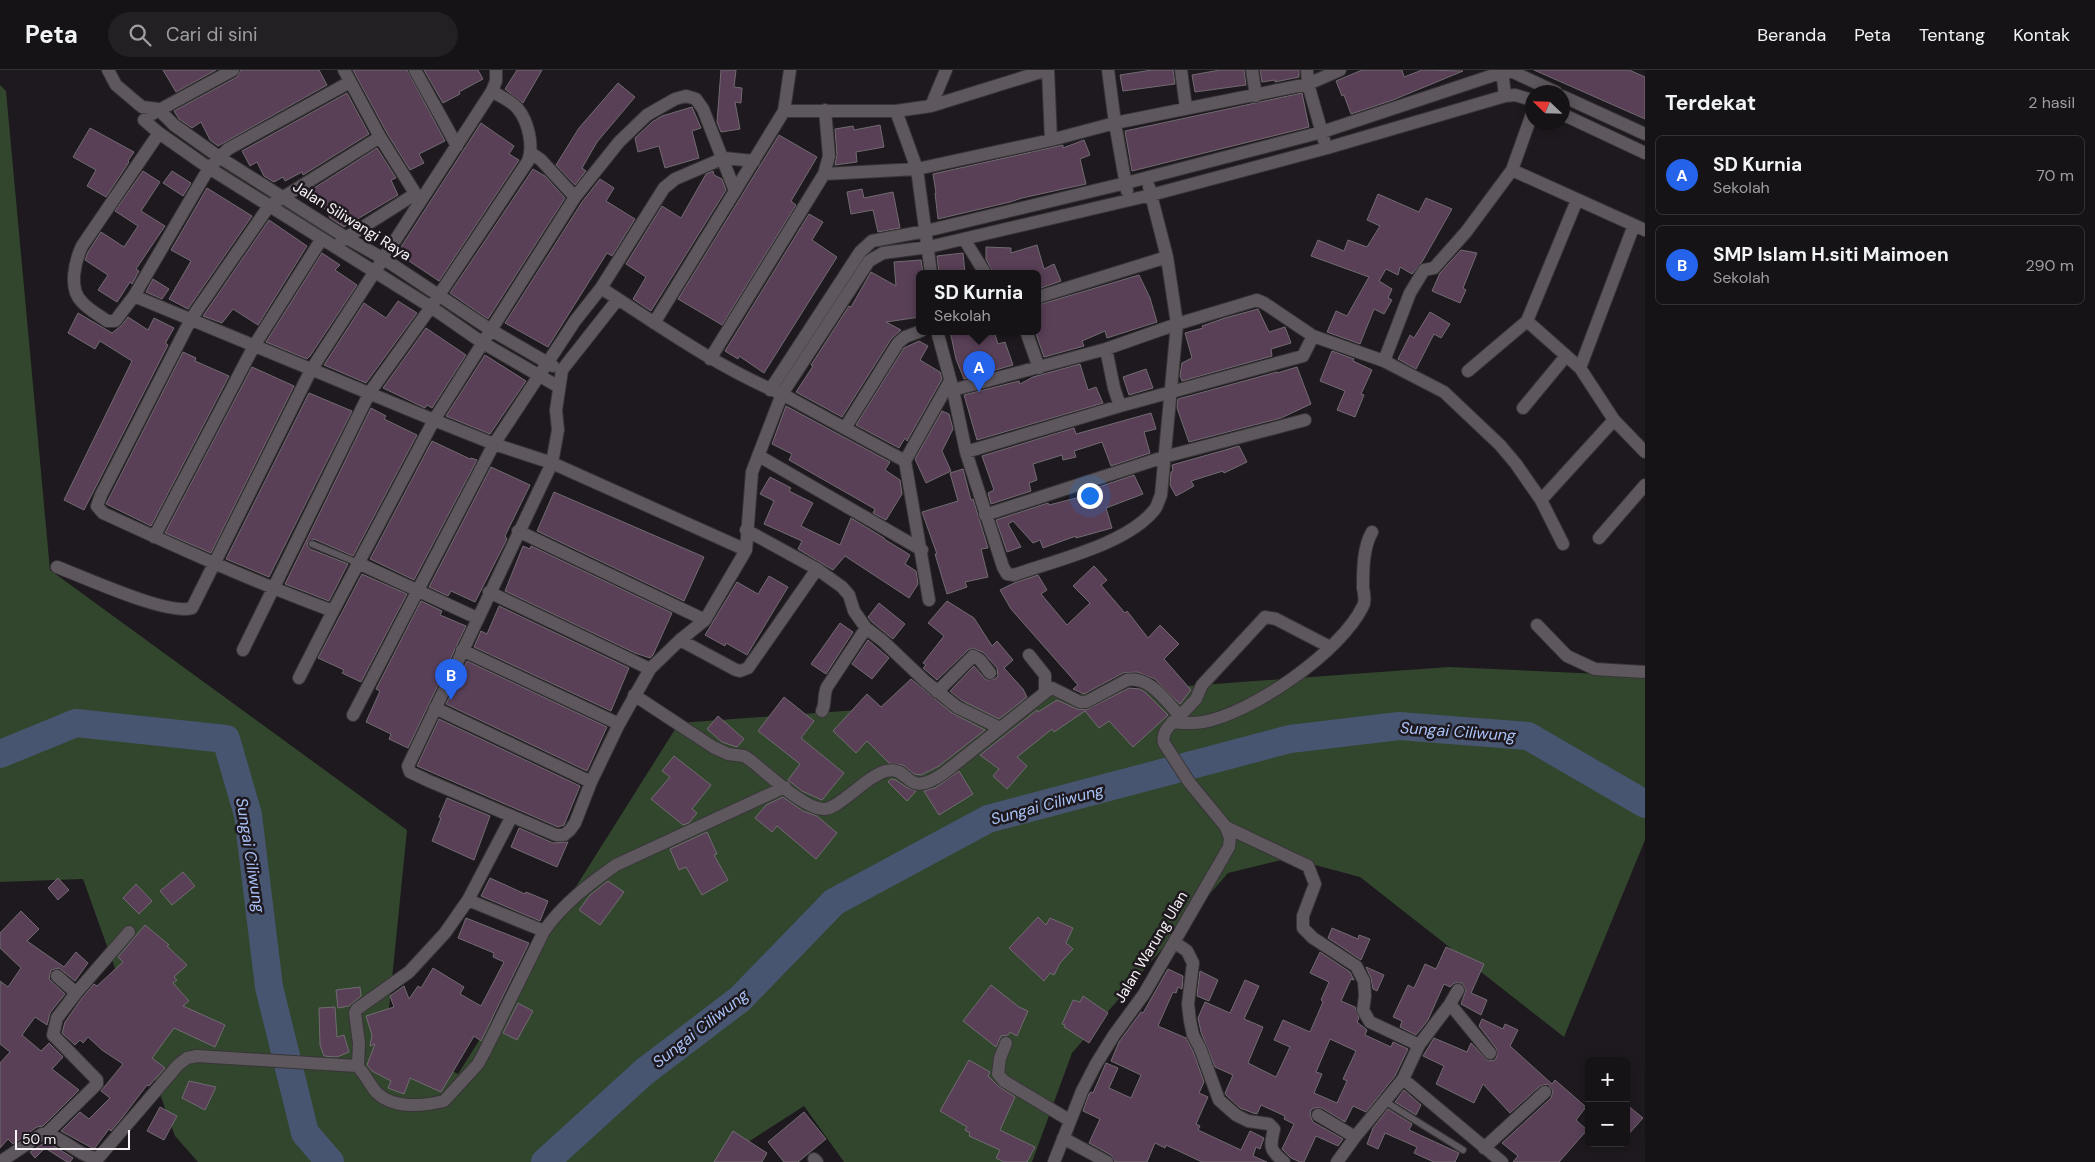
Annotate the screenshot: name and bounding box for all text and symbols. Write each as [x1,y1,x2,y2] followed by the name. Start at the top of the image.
[108,12,458,57] search box
[25,19,78,50] text: Peta
[126,21,154,49] icon: search
[166,22,258,47] text: Cari di sini
[1757,23,1826,47] text: Beranda
[1854,23,1891,47] text: Peta
[1919,23,1985,47] text: Tentang
[2013,23,2070,47] text: Kontak
[1525,85,1570,130] north arrow
[1665,89,1756,117] text: Terdekat
[2028,92,2075,113] text: 2 hasil
[1713,152,1802,177] text: SD Kurnia
[1676,165,1688,186] text: A
[2036,165,2074,186] text: 70 m
[289,177,415,265] street label: Jalan Siliwangi Raya
[1713,177,1770,198] text: Sekolah
[1713,242,1949,267] text: SMP Islam H.siti Maimoen
[1677,255,1687,276] text: B
[2025,255,2074,276] text: 290 m
[1713,267,1770,288] text: Sekolah
[916,270,1041,335] popup
[934,280,1023,305] text: SD Kurnia
[934,305,991,326] text: Sekolah
[963,351,995,392] pin: A
[1077,483,1103,509] your location
[435,659,467,700] pin: B
[1399,717,1518,746] water label: Sungai Ciliwung
[988,779,1107,830] water label: Sungai Ciliwung
[231,796,270,915] water label: Sungai Ciliwung
[1110,888,1192,1006] street label: Jalan Warung Ulan
[648,984,753,1072] water label: Sungai Ciliwung
[1585,1057,1630,1147] map controls
[1585,1057,1630,1102] button: +
[1585,1102,1630,1147] button: −
[15,1127,130,1150] scale bar
[22,1130,56,1148] text: 50 m

